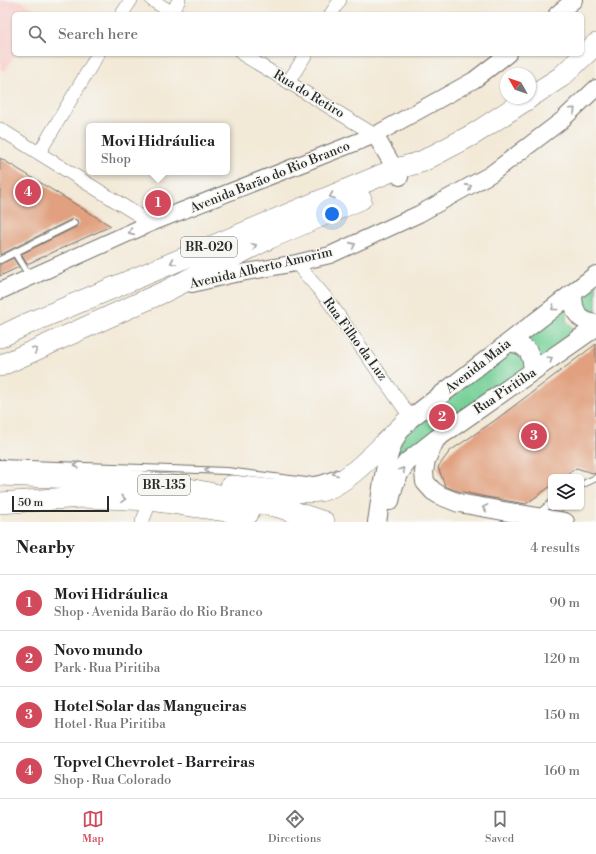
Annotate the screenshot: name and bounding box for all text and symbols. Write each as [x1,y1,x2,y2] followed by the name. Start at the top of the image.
[12,12,584,56] search box
[26,23,48,45] icon: search
[58,25,138,44] text: Search here
[271,67,347,121] street label: Rua do Retiro
[500,68,536,104] north arrow
[568,107,576,115] one-way arrow
[86,123,230,175] popup
[101,132,215,151] text: Movi Hidráulica
[187,138,352,217] street label: Avenida Barão do Rio Branco
[101,151,131,167] text: Shop
[15,177,41,207] pin: 4
[465,184,472,191] one-way arrow
[145,188,171,218] pin: 1
[329,191,337,199] one-way arrow
[322,204,342,224] your location
[128,228,135,236] one-way arrow
[181,237,237,257] road number: BR-020
[349,241,356,249] one-way arrow
[250,243,257,251] one-way arrow
[187,244,335,292] street label: Avenida Alberto Amorim
[170,257,178,265] one-way arrow
[319,294,391,384] street label: Rua Filho da Luz
[552,303,559,310] one-way arrow
[441,335,514,397] street label: Avenida Maia
[31,347,39,355] one-way arrow
[546,357,553,364] one-way arrow
[471,364,540,418] street label: Rua Piritiba
[429,402,455,432] pin: 2
[521,421,547,451] pin: 3
[74,461,80,470] one-way arrow
[204,466,210,474] one-way arrow
[397,467,405,474] one-way arrow
[332,469,339,477] one-way arrow
[548,474,584,510] map controls
[548,474,584,510] button: layers
[138,475,190,495] road number: BR-135
[12,494,109,513] scale bar
[120,495,126,503] one-way arrow
[18,496,43,510] text: 50 m
[482,504,488,512] one-way arrow
[16,537,75,559] text: Nearby
[530,540,580,556] text: 4 results
[54,585,168,604] text: Movi Hidráulica
[26,595,32,611] text: 1
[549,595,580,611] text: 90 m
[54,604,263,620] text: Shop · Avenida Barão do Rio Branco
[54,641,143,660] text: Novo mundo
[25,651,33,667] text: 2
[544,651,580,667] text: 120 m
[54,660,160,676] text: Park · Rua Piritiba
[54,697,246,716] text: Hotel Solar das Mangueiras
[25,707,33,723] text: 3
[545,707,580,723] text: 150 m
[54,716,166,732] text: Hotel · Rua Piritiba
[54,753,255,772] text: Topvel Chevrolet - Barreiras
[25,763,33,779] text: 4
[544,763,580,779] text: 160 m
[54,772,171,788] text: Shop · Rua Colorado
[82,808,104,846] tab: Map
[268,808,321,846] tab: Directions
[485,808,514,846] tab: Saved

